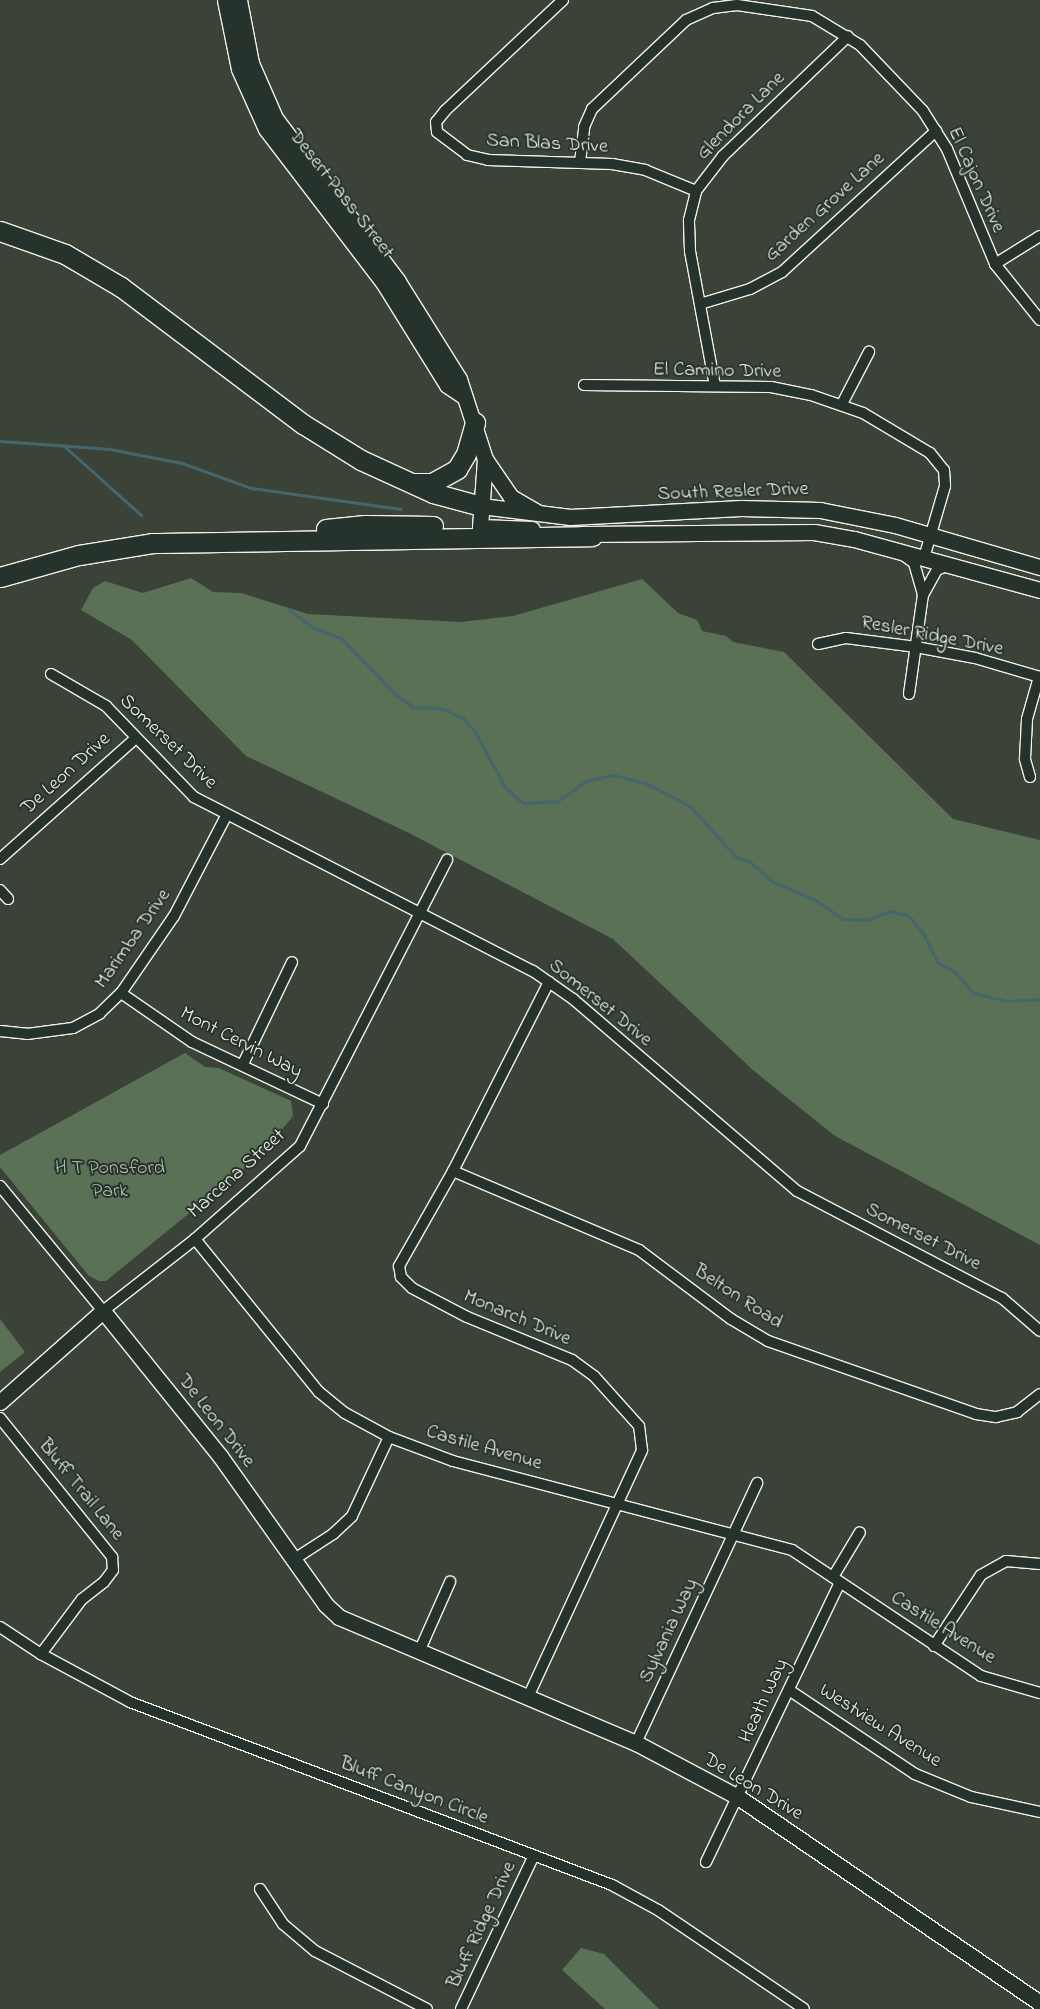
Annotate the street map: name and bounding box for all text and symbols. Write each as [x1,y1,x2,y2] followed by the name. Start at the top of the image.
[692,67,790,165] street label: Glendora Lane
[942,123,1010,237] street label: El Cajon Drive
[283,125,399,263] street label: Desert Pass Street
[486,129,608,159] street label: San Blas Drive
[760,147,890,267] street label: Garden Grove Lane
[653,358,781,384] street label: El Camino Drive
[657,477,809,507] street label: South Resler Drive
[859,610,1005,662] street label: Resler Ridge Drive
[114,689,222,795] street label: Somerset Drive
[16,728,116,820] street label: De Leon Drive
[90,884,176,994] street label: Marimba Drive
[543,954,657,1052] street label: Somerset Drive
[176,1002,306,1084] street label: Mont Cervin Way
[183,1124,291,1224] street label: Marcena Street
[55,1157,165,1204] park label: H T Ponsford Park
[861,1198,985,1276] street label: Somerset Drive
[689,1259,787,1335] street label: Belton Road
[460,1285,574,1351] street label: Monarch Drive
[172,1369,260,1473] street label: De Leon Drive
[423,1420,545,1476] street label: Castile Avenue
[33,1434,129,1546] street label: Bluff Trail Lane
[634,1575,704,1687] street label: Sylvania Way
[886,1586,1000,1670] street label: Castile Avenue
[734,1655,794,1747] street label: Heath Way
[814,1679,946,1773] street label: Westview Avenue
[699,1748,807,1826] street label: De Leon Drive
[336,1752,492,1830] street label: Bluff Canyon Circle
[442,1858,522,1992] street label: Bluff Ridge Drive

